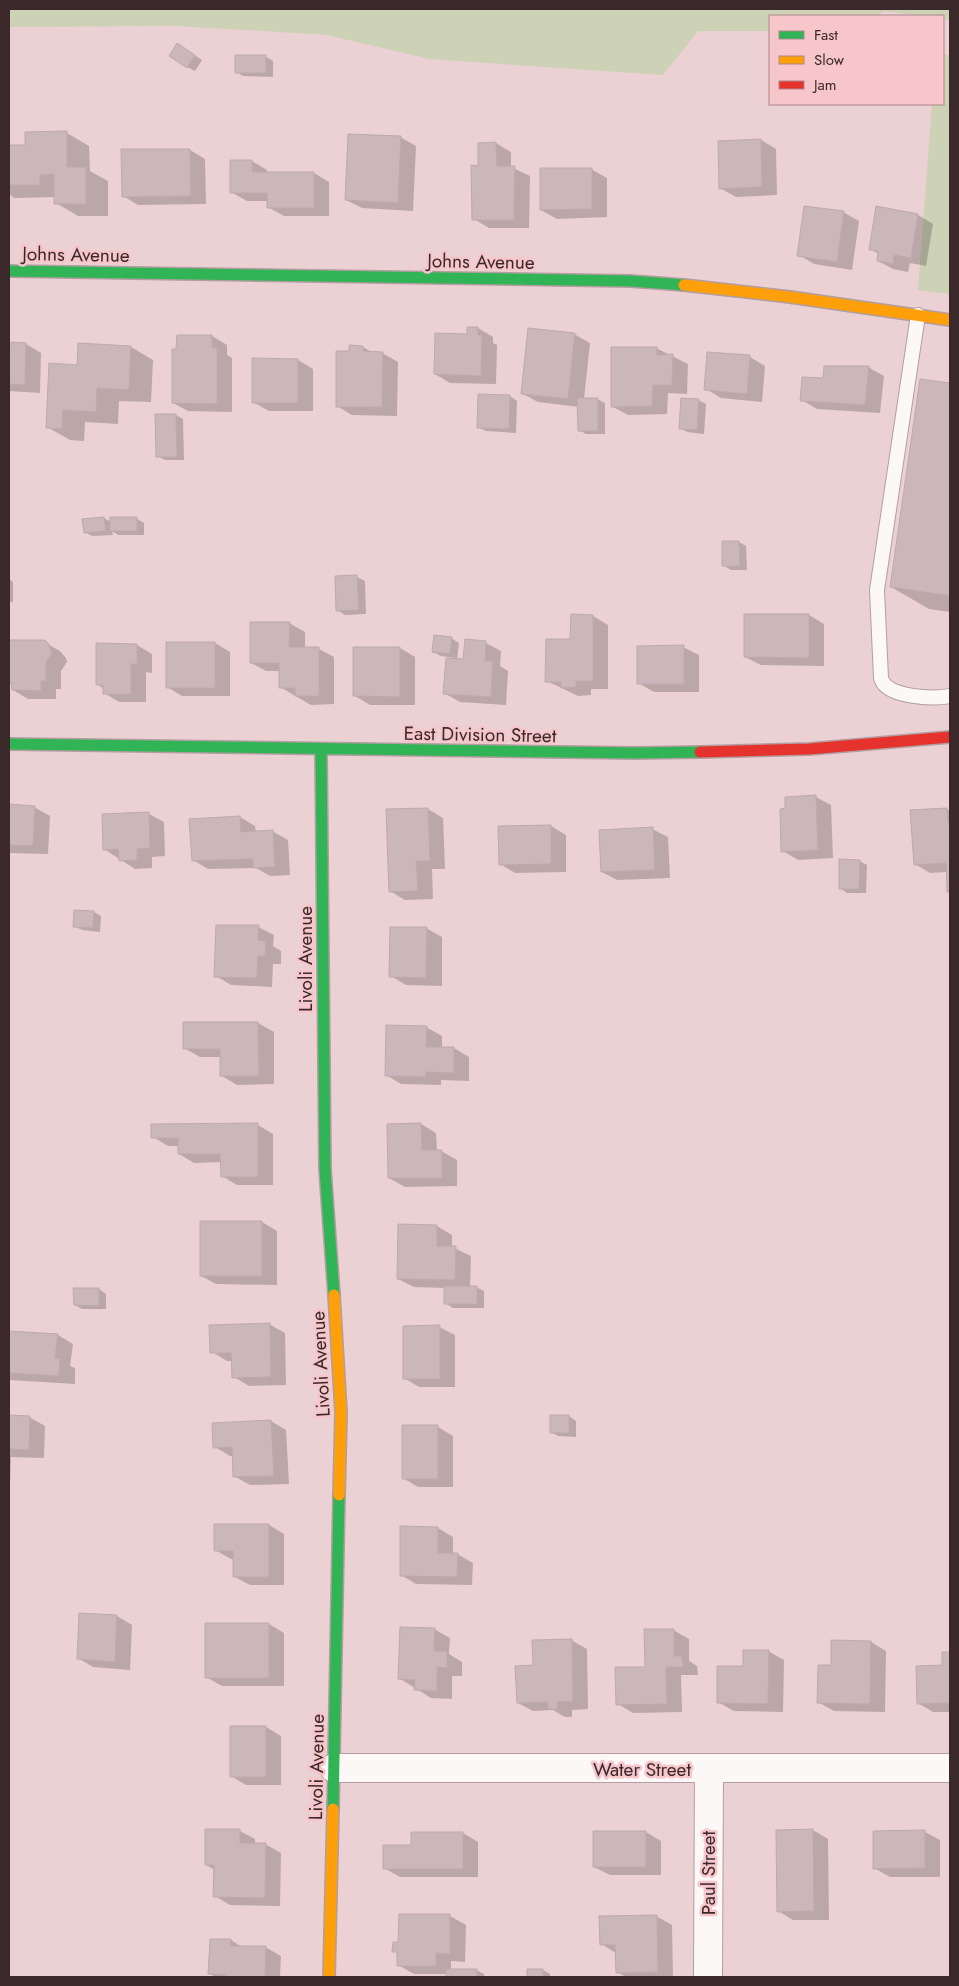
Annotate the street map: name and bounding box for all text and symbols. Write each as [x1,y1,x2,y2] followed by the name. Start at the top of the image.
[769,15,944,105] legend
[814,24,838,46] text: Fast
[814,49,845,71] text: Slow
[812,74,837,96] text: Jam
[19,240,130,269] street label: Johns Avenue
[424,247,535,276] street label: Johns Avenue
[403,720,557,749] street label: East Division Street
[292,906,319,1012] street label: Livoli Avenue
[304,1310,337,1418] street label: Livoli Avenue
[302,1714,331,1820] street label: Livoli Avenue
[593,1756,691,1783] street label: Water Street
[695,1830,722,1915] street label: Paul Street

